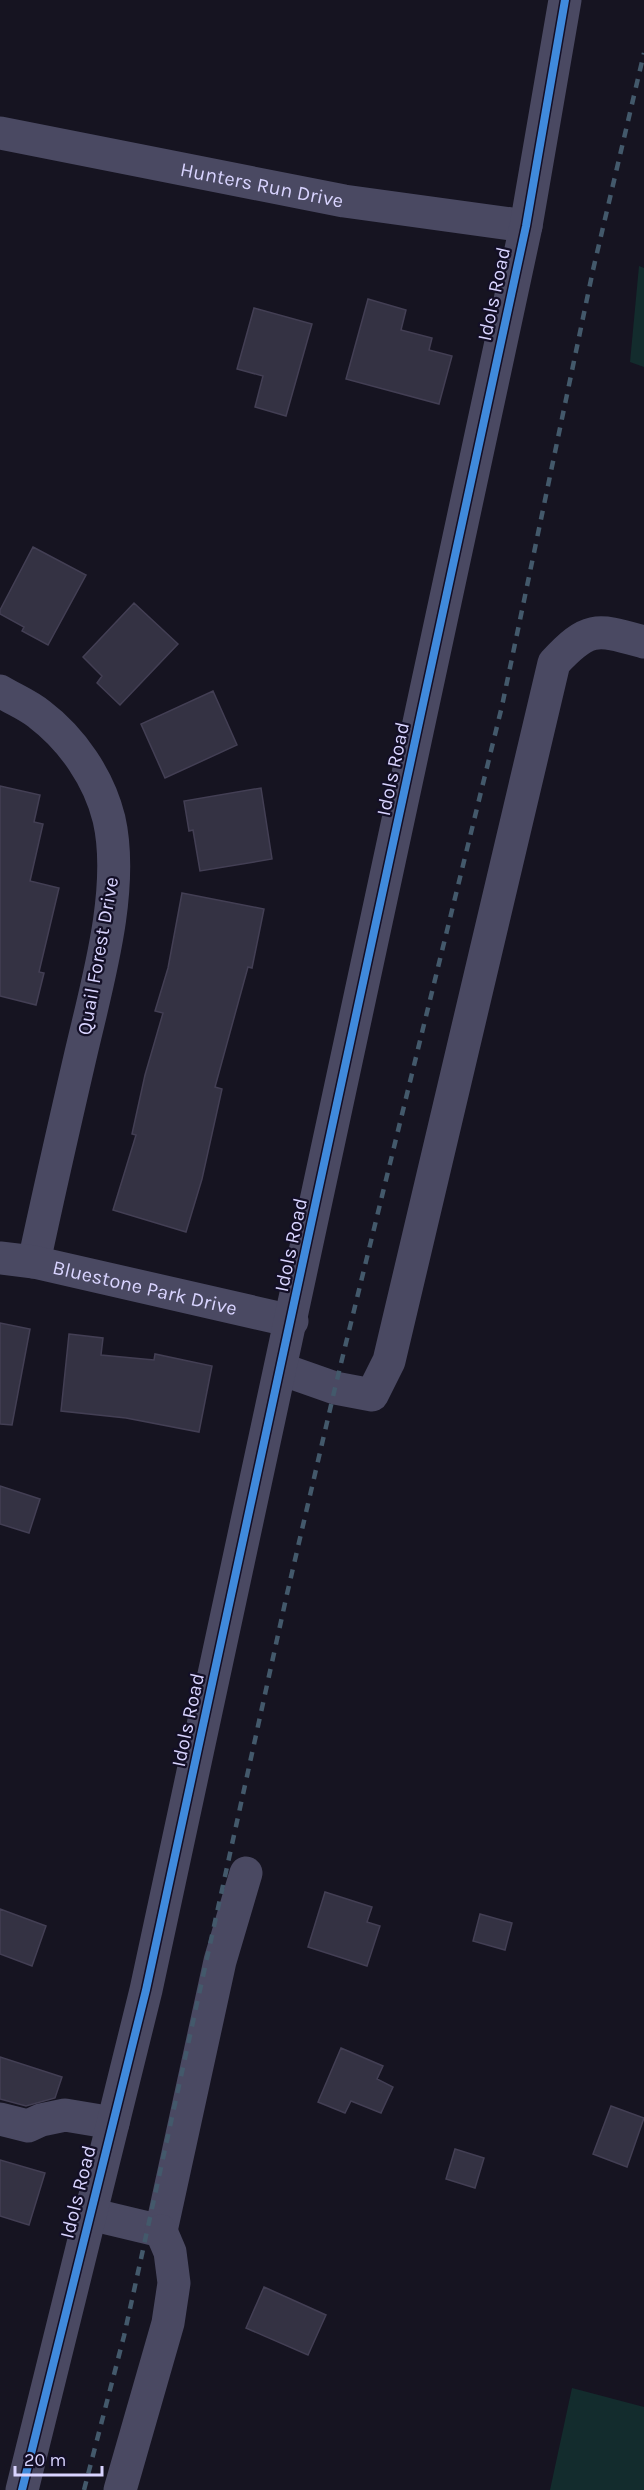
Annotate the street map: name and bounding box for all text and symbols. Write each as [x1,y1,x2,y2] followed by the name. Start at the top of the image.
[178,157,346,212] street label: Hunters Run Drive
[473,245,515,343] street label: Idols Road
[372,720,414,818] street label: Idols Road
[73,875,123,1037] street label: Quail Forest Drive
[270,1196,312,1294] street label: Idols Road
[50,1255,239,1320] street label: Bluestone Park Drive
[167,1671,209,1769] street label: Idols Road
[55,2143,101,2241] street label: Idols Road
[15,2439,102,2477] scale bar
[24,2449,66,2471] text: 20 m

